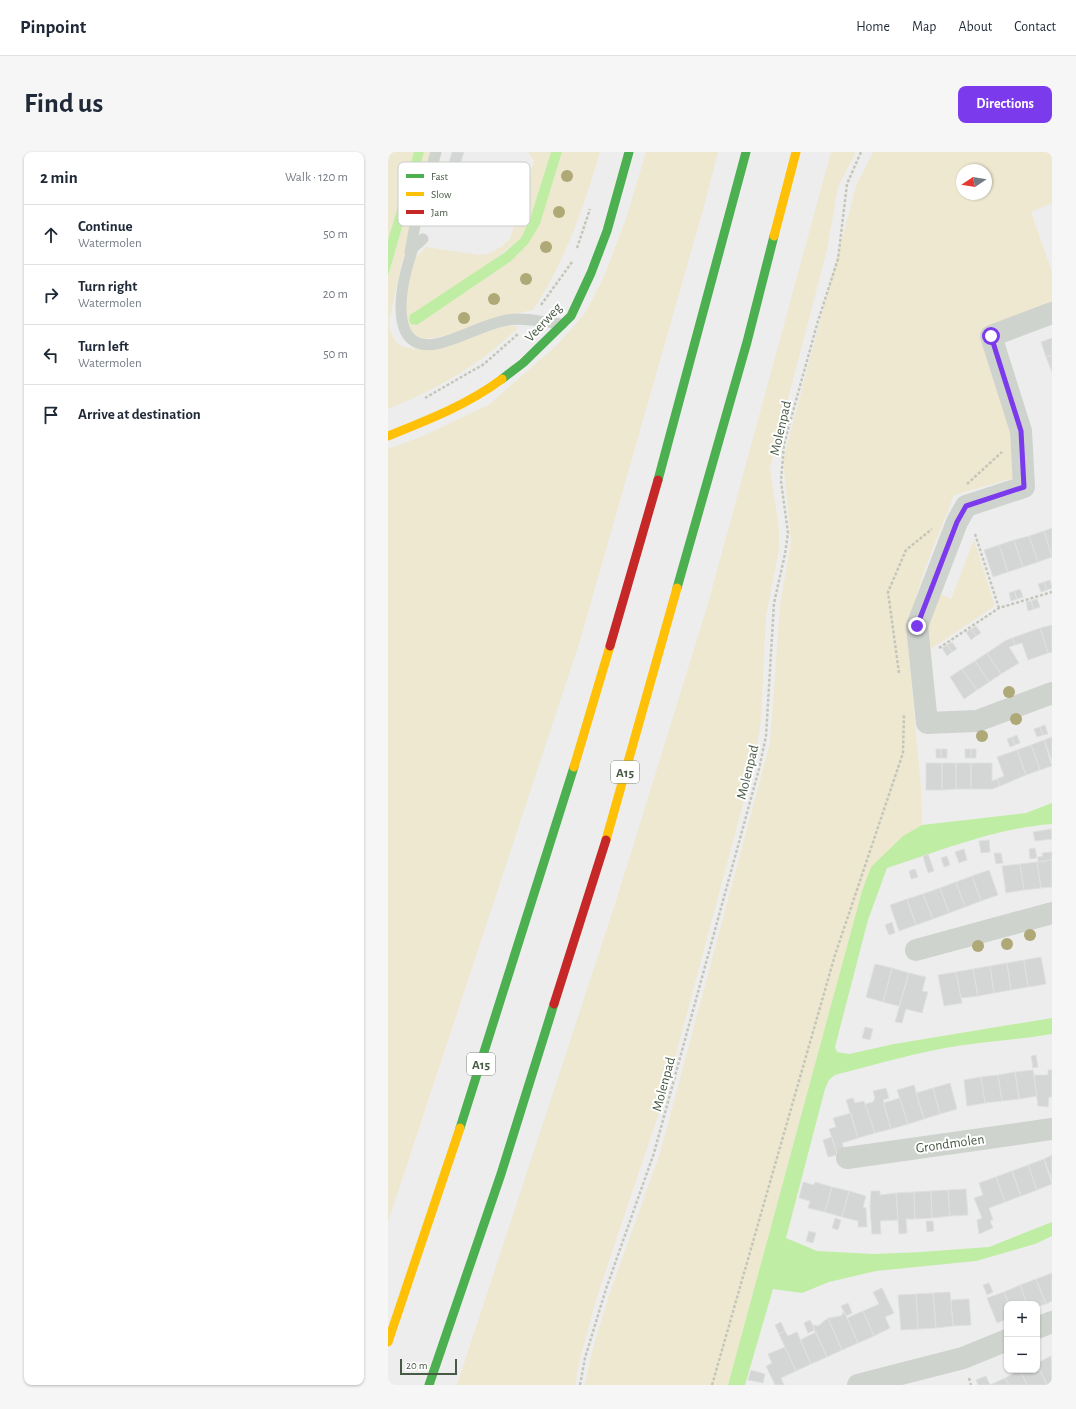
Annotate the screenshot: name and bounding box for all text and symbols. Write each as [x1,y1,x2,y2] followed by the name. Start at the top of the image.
[20,18,86,37] text: Pinpoint
[856,20,890,34] text: Home
[912,20,936,34] text: Map
[958,20,992,34] text: About
[1014,20,1056,34] text: Contact
[958,86,1052,123] button: Directions
[24,90,103,118] text: Find us
[398,162,530,226] legend
[956,164,992,200] north arrow
[40,169,78,186] text: 2 min
[285,171,348,184] text: Walk · 120 m
[431,171,449,182] text: Fast
[431,189,452,200] text: Slow
[431,207,448,218] text: Jam
[78,219,133,234] text: Continue
[40,224,62,246] icon: ahead
[323,228,348,241] text: 50 m
[78,237,142,250] text: Watermolen
[78,279,137,294] text: Turn right
[40,284,62,306] icon: right
[323,288,348,301] text: 20 m
[78,297,142,310] text: Watermolen
[522,300,565,345] street label: Veerweg
[982,327,1000,345] route start
[78,339,129,354] text: Turn left
[40,344,62,366] icon: left
[323,348,348,361] text: 50 m
[78,357,142,370] text: Watermolen
[768,400,794,457] street label: Molenpad
[40,404,62,426] icon: arrive
[78,407,201,422] text: Arrive at destination
[908,617,926,635] route end
[734,744,761,801] street label: Molenpad
[611,761,639,783] road number: A15
[467,1053,495,1075] road number: A15
[650,1056,678,1113] street label: Molenpad
[915,1132,985,1156] street label: Grondmolen
[1004,1301,1040,1373] map controls
[1004,1301,1040,1337] button: +
[1004,1337,1040,1373] button: −
[400,1357,457,1376] scale bar
[406,1360,427,1371] text: 20 m

